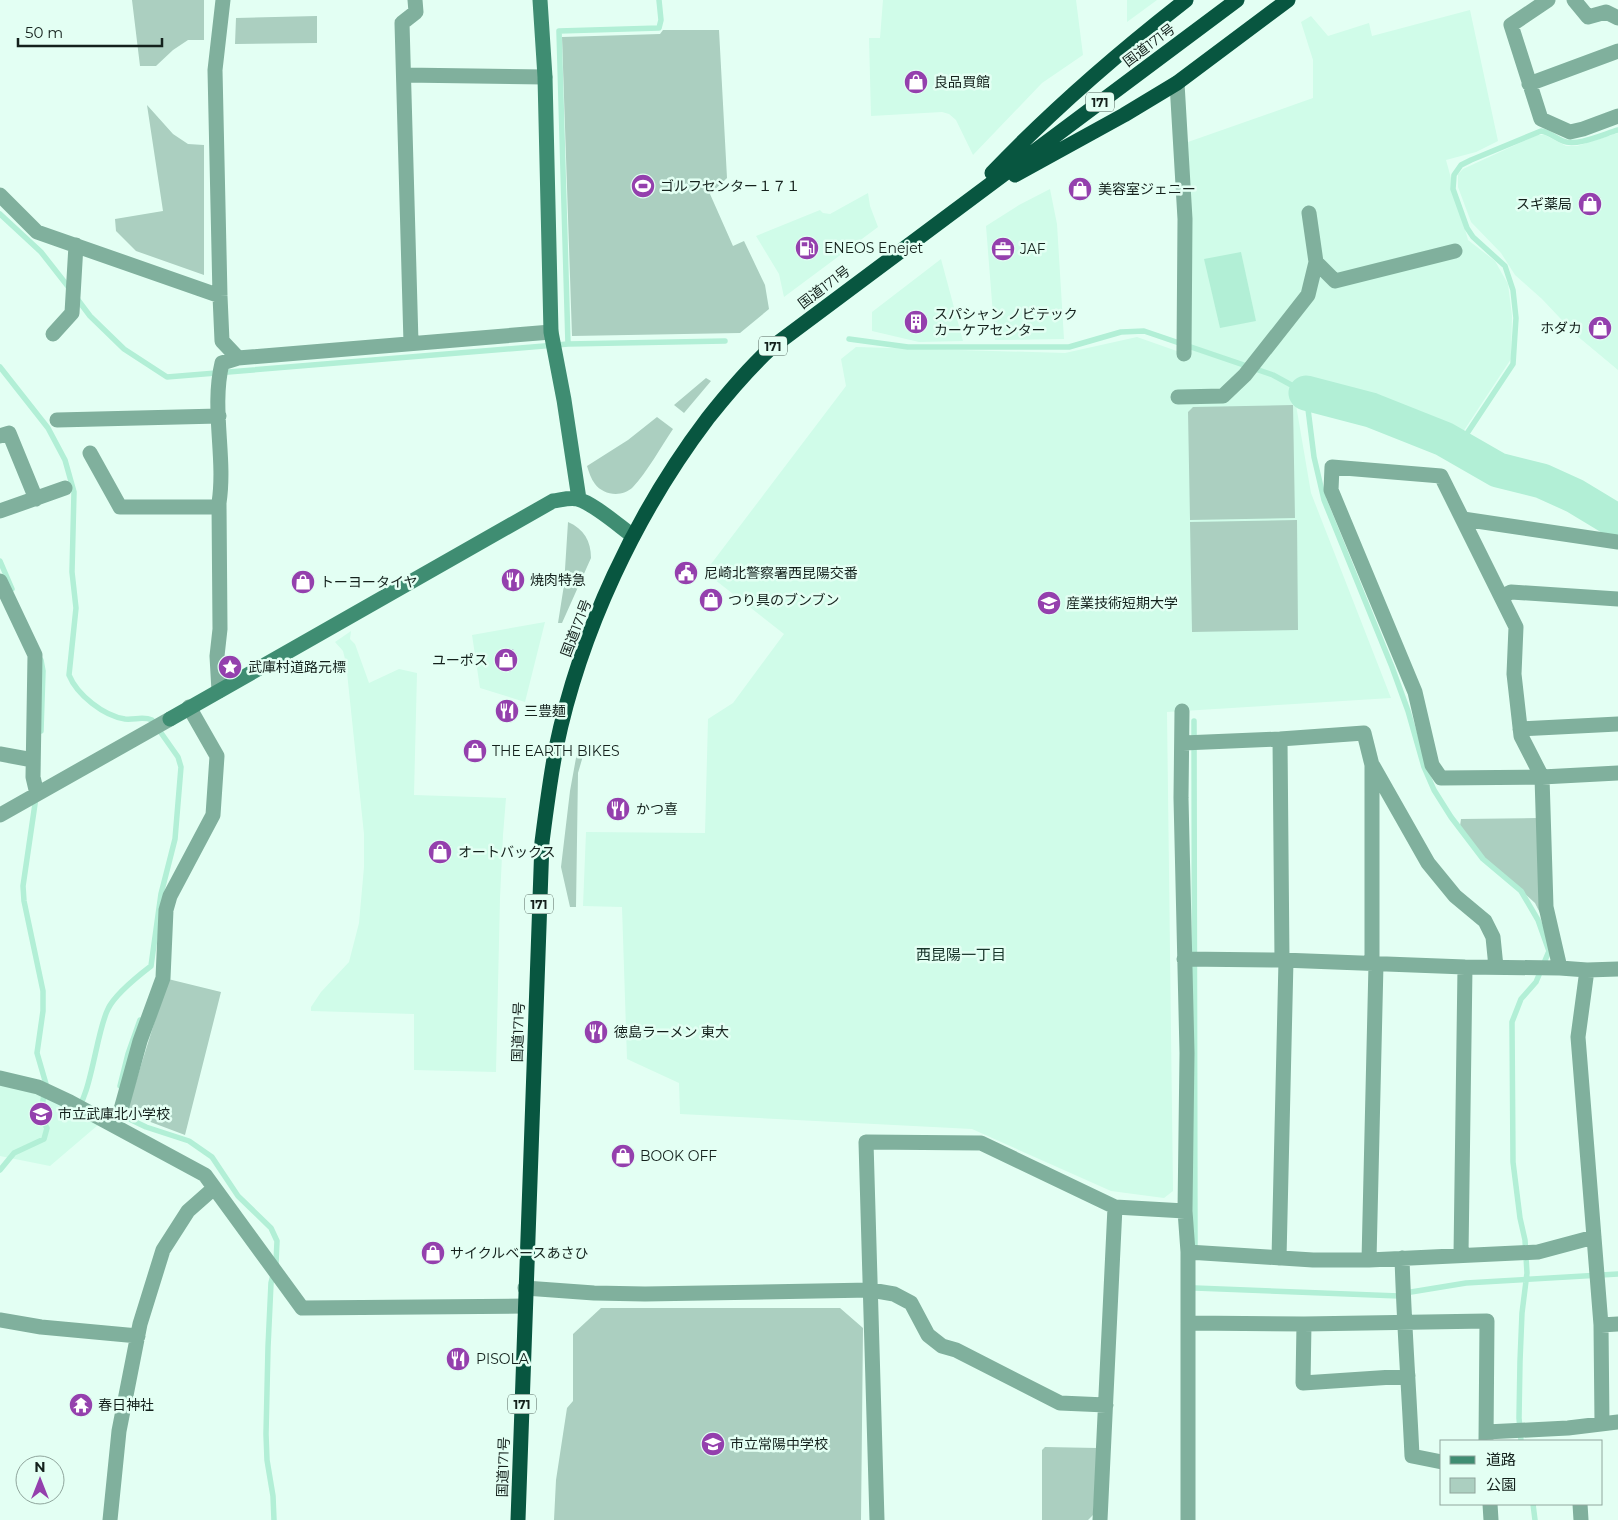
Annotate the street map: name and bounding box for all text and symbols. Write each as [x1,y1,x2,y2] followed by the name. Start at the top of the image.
[18,15,161,47] scale bar
[1119,20,1179,70] street label: 国道171号
[25,23,63,42] text: 50 m
[903,69,929,95] shop icon: 良品買館
[934,73,990,91] place label: 良品買館
[1086,92,1114,111] road number: 171
[630,173,656,199] sports icon: ゴルフセンター１７１
[1067,176,1093,202] shop icon: 美容室ジェニー
[660,177,800,195] place label: ゴルフセンター１７１
[1098,180,1196,198] place label: 美容室ジェニー
[1577,191,1603,217] shop icon: スギ薬局
[1516,195,1572,213] place label: スギ薬局
[794,235,820,261] fuel station icon: ENEOS Enejet
[990,236,1016,262] office icon: JAF
[824,239,924,257] place label: ENEOS Enejet
[1019,240,1046,258] place label: JAF
[794,262,854,312] street label: 国道171号
[934,305,1078,339] place label: スパシャン ノビテック カーケアセンター
[903,309,929,335] building icon: スパシャン ノビテック カーケアセンター
[1587,315,1613,341] shop icon: ホダカ
[1540,319,1582,337] place label: ホダカ
[759,336,787,356] road number: 171
[673,560,699,586] public building icon: 尼崎北警察署西昆陽交番
[704,564,858,582] place label: 尼崎北警察署西昆陽交番
[500,567,526,593] restaurant icon: 焼肉特急
[290,569,316,595] shop icon: トーヨータイヤ
[530,571,586,589] place label: 焼肉特急
[320,573,418,591] place label: トーヨータイヤ
[698,587,724,613] shop icon: つり具のブンブン
[1036,590,1062,616] school or university icon: 産業技術短期大学
[728,591,840,609] place label: つり具のブンブン
[1066,594,1178,612] place label: 産業技術短期大学
[557,597,595,659] street label: 国道171号
[493,647,519,673] shop icon: ユーポス
[432,651,488,669] place label: ユーポス
[217,654,243,680] place icon: 武庫村道路元標
[248,658,346,676] place label: 武庫村道路元標
[494,698,520,724] restaurant icon: 三豊麺
[524,702,566,720] place label: 三豊麺
[462,738,488,764] shop icon: THE EARTH BIKES
[492,742,620,760] place label: THE EARTH BIKES
[605,796,631,822] restaurant icon: かつ喜
[636,800,678,818] place label: かつ喜
[427,839,453,865] shop icon: オートバックス
[458,843,556,861] place label: オートバックス
[525,894,553,914] road number: 171
[916,945,1006,964] district label: 西昆陽一丁目
[508,1001,528,1063] street label: 国道171号
[583,1019,609,1045] restaurant icon: 徳島ラーメン 東大
[614,1023,729,1041] place label: 徳島ラーメン 東大
[28,1101,54,1127] school or university icon: 市立武庫北小学校
[58,1105,170,1123] place label: 市立武庫北小学校
[610,1143,636,1169] shop icon: BOOK OFF
[640,1147,717,1165] place label: BOOK OFF
[420,1240,446,1266] shop icon: サイクルベースあさひ
[450,1244,589,1262] place label: サイクルベースあさひ
[445,1346,471,1372] restaurant icon: PISOLA
[476,1350,530,1368] place label: PISOLA
[68,1392,94,1418] temple icon: 春日神社
[508,1395,536,1414] road number: 171
[98,1396,154,1414] place label: 春日神社
[700,1431,726,1457] school or university icon: 市立常陽中学校
[730,1435,828,1453] place label: 市立常陽中学校
[493,1436,513,1498] street label: 国道171号
[1440,1440,1603,1505] legend
[1486,1450,1516,1469] text: 道路
[15,1455,65,1505] north arrow
[34,1458,46,1476] text: N
[1486,1475,1516,1494] text: 公園

